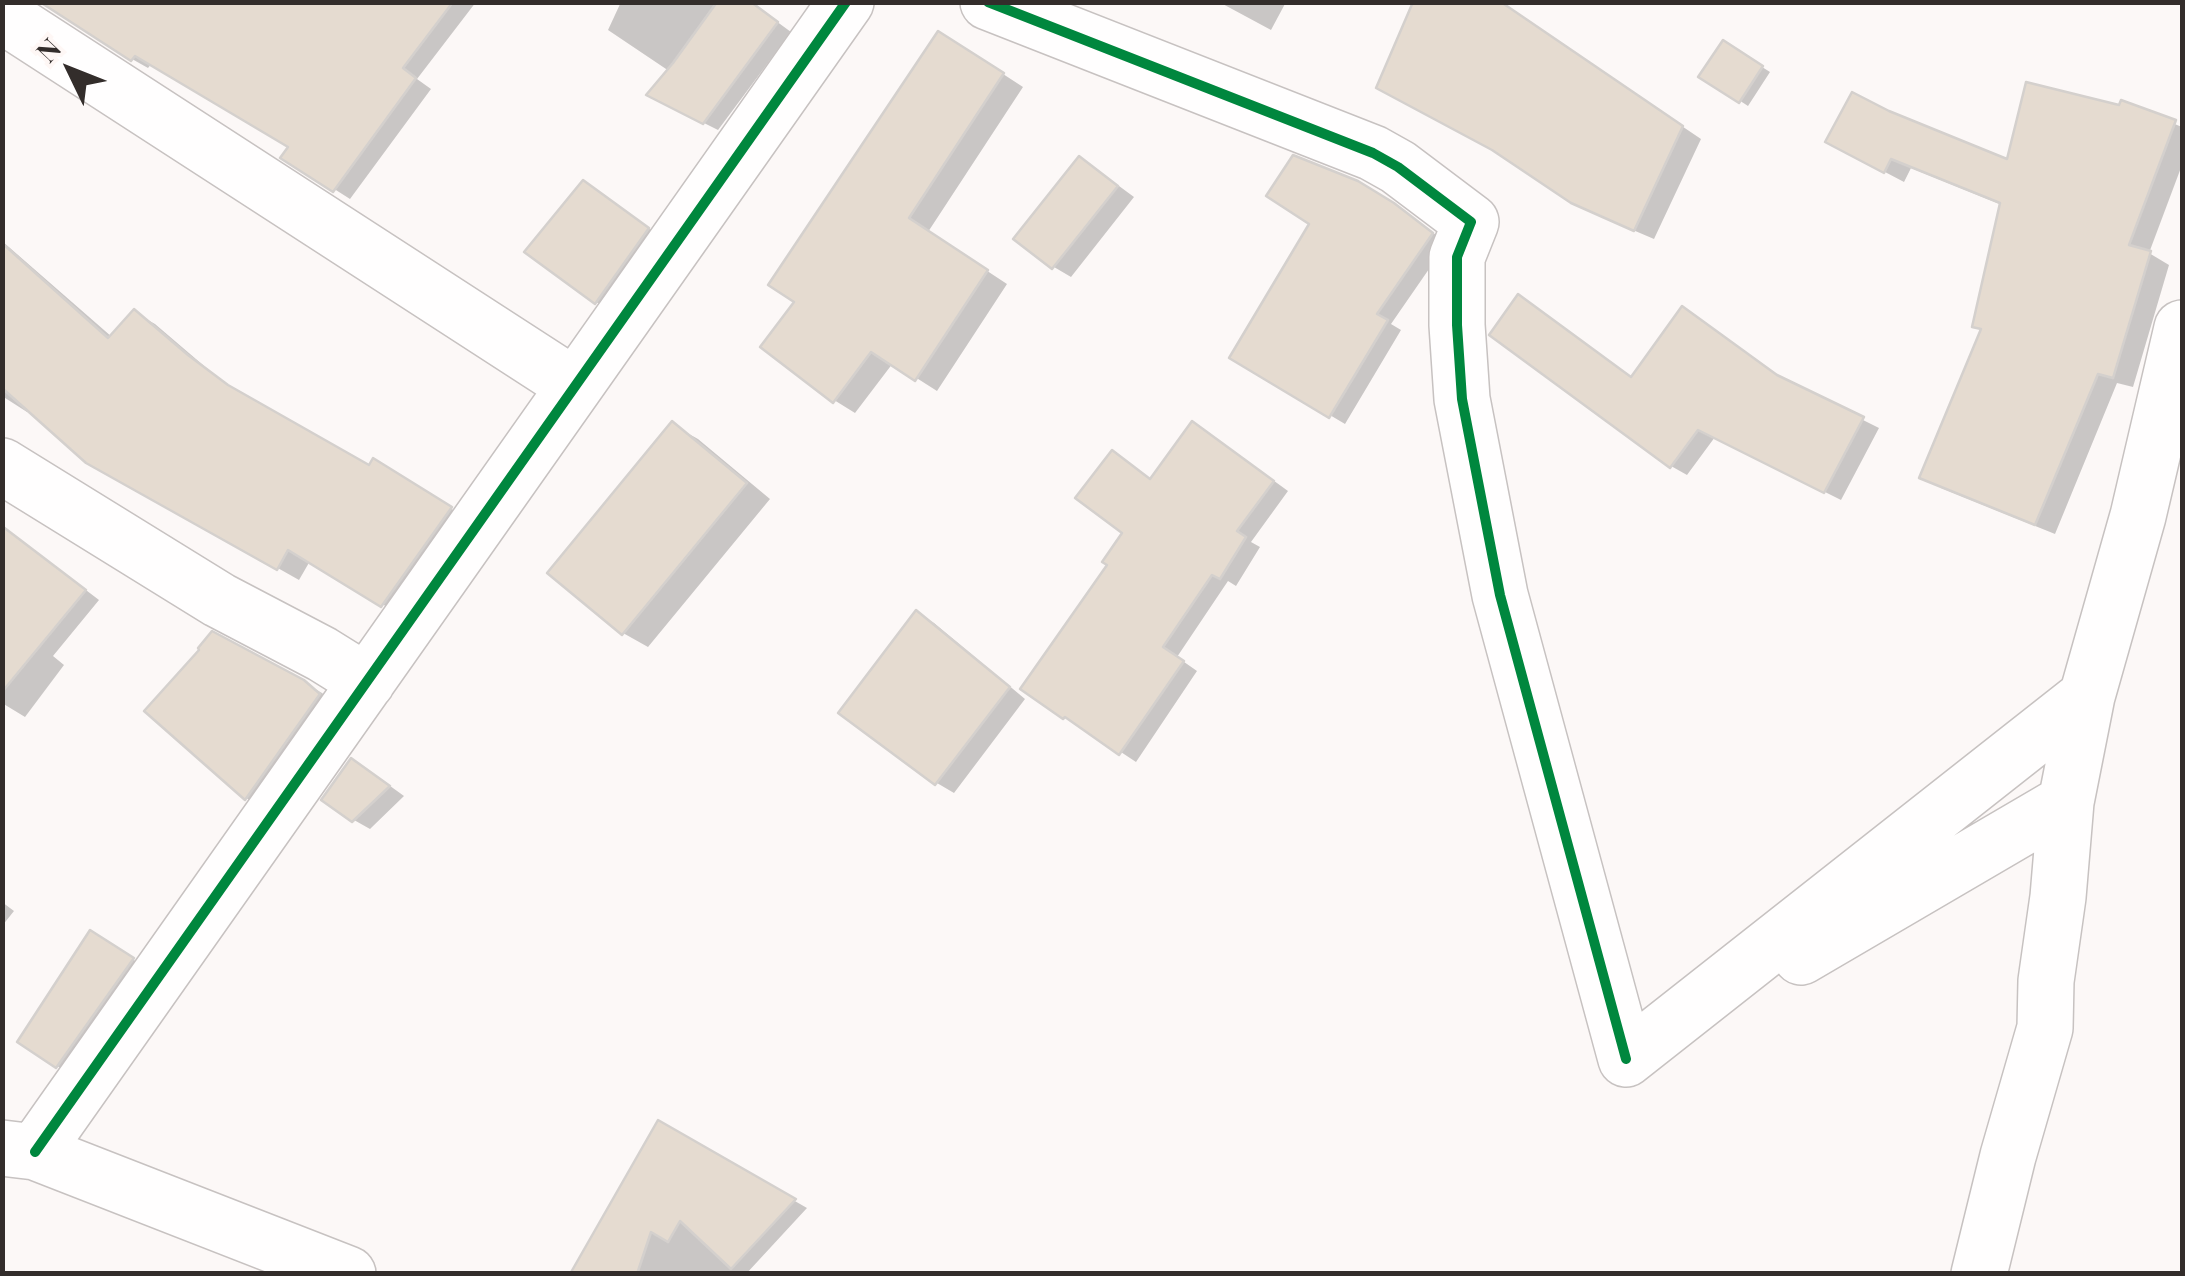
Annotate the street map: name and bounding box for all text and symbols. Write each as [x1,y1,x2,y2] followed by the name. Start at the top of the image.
[20,20,120,120] north arrow
[27,29,68,69] text: N

